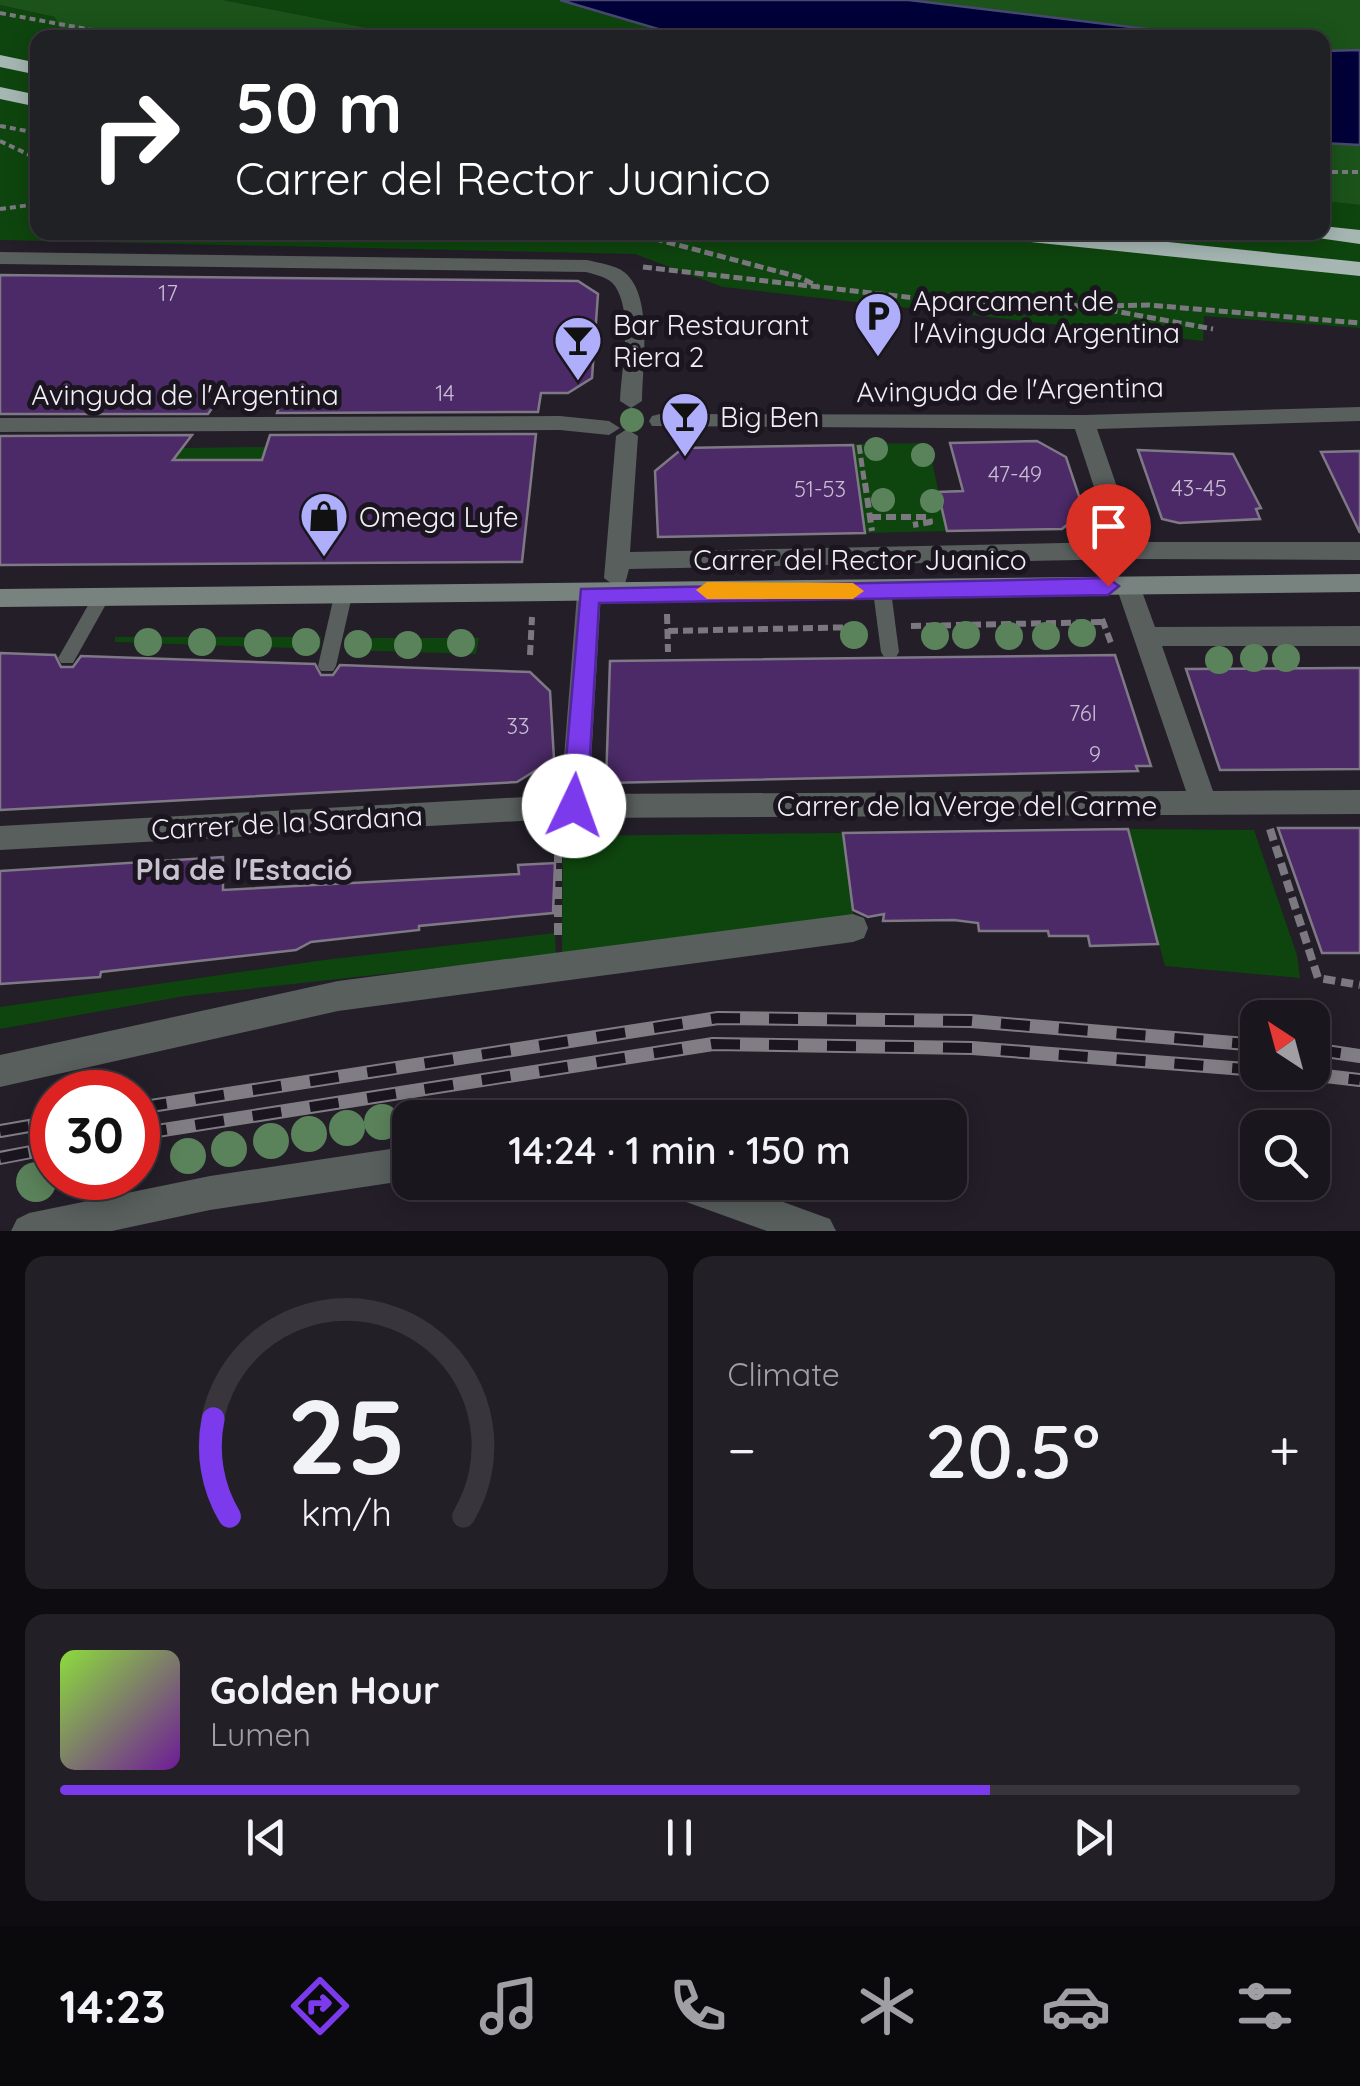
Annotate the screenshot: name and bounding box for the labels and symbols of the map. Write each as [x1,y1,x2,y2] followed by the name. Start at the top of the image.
[158,279,178,307] house number: 17
[913,283,1180,350] place label: Aparcament de l'Avinguda Argentina
[852,290,904,358] parking icon: Aparcament de l'Avinguda Argentina
[613,307,809,374] place label: Bar Restaurant Riera 2
[552,314,604,382] bar icon: Bar Restaurant Riera 2
[856,369,1164,409] street label: Avinguda de l'Argentina
[31,377,339,412] street label: Avinguda de l'Argentina
[435,379,455,407] house number: 14
[659,390,711,458] bar icon: Big Ben
[720,399,820,434] place label: Big Ben
[988,460,1042,488] house number: 47-49
[1171,474,1227,502] house number: 43-45
[794,475,846,503] house number: 51-53
[1066,484,1151,587] pin
[298,490,350,558] shop icon: Omega Lyfe
[359,499,519,534] place label: Omega Lyfe
[693,542,1027,577] street label: Carrer del Rector Juanico
[1069,699,1097,727] house number: 76I
[506,712,530,740] house number: 33
[1089,740,1101,768] house number: 9
[522,754,626,858] position arrow
[777,788,1157,823] street label: Carrer de la Verge del Carme
[150,797,424,847] street label: Carrer de la Sardana
[136,850,352,888] district label: Pla de l'Estació
[1240,1000,1330,1090] north arrow
[30,1070,160,1200] speed limit sign: 30

